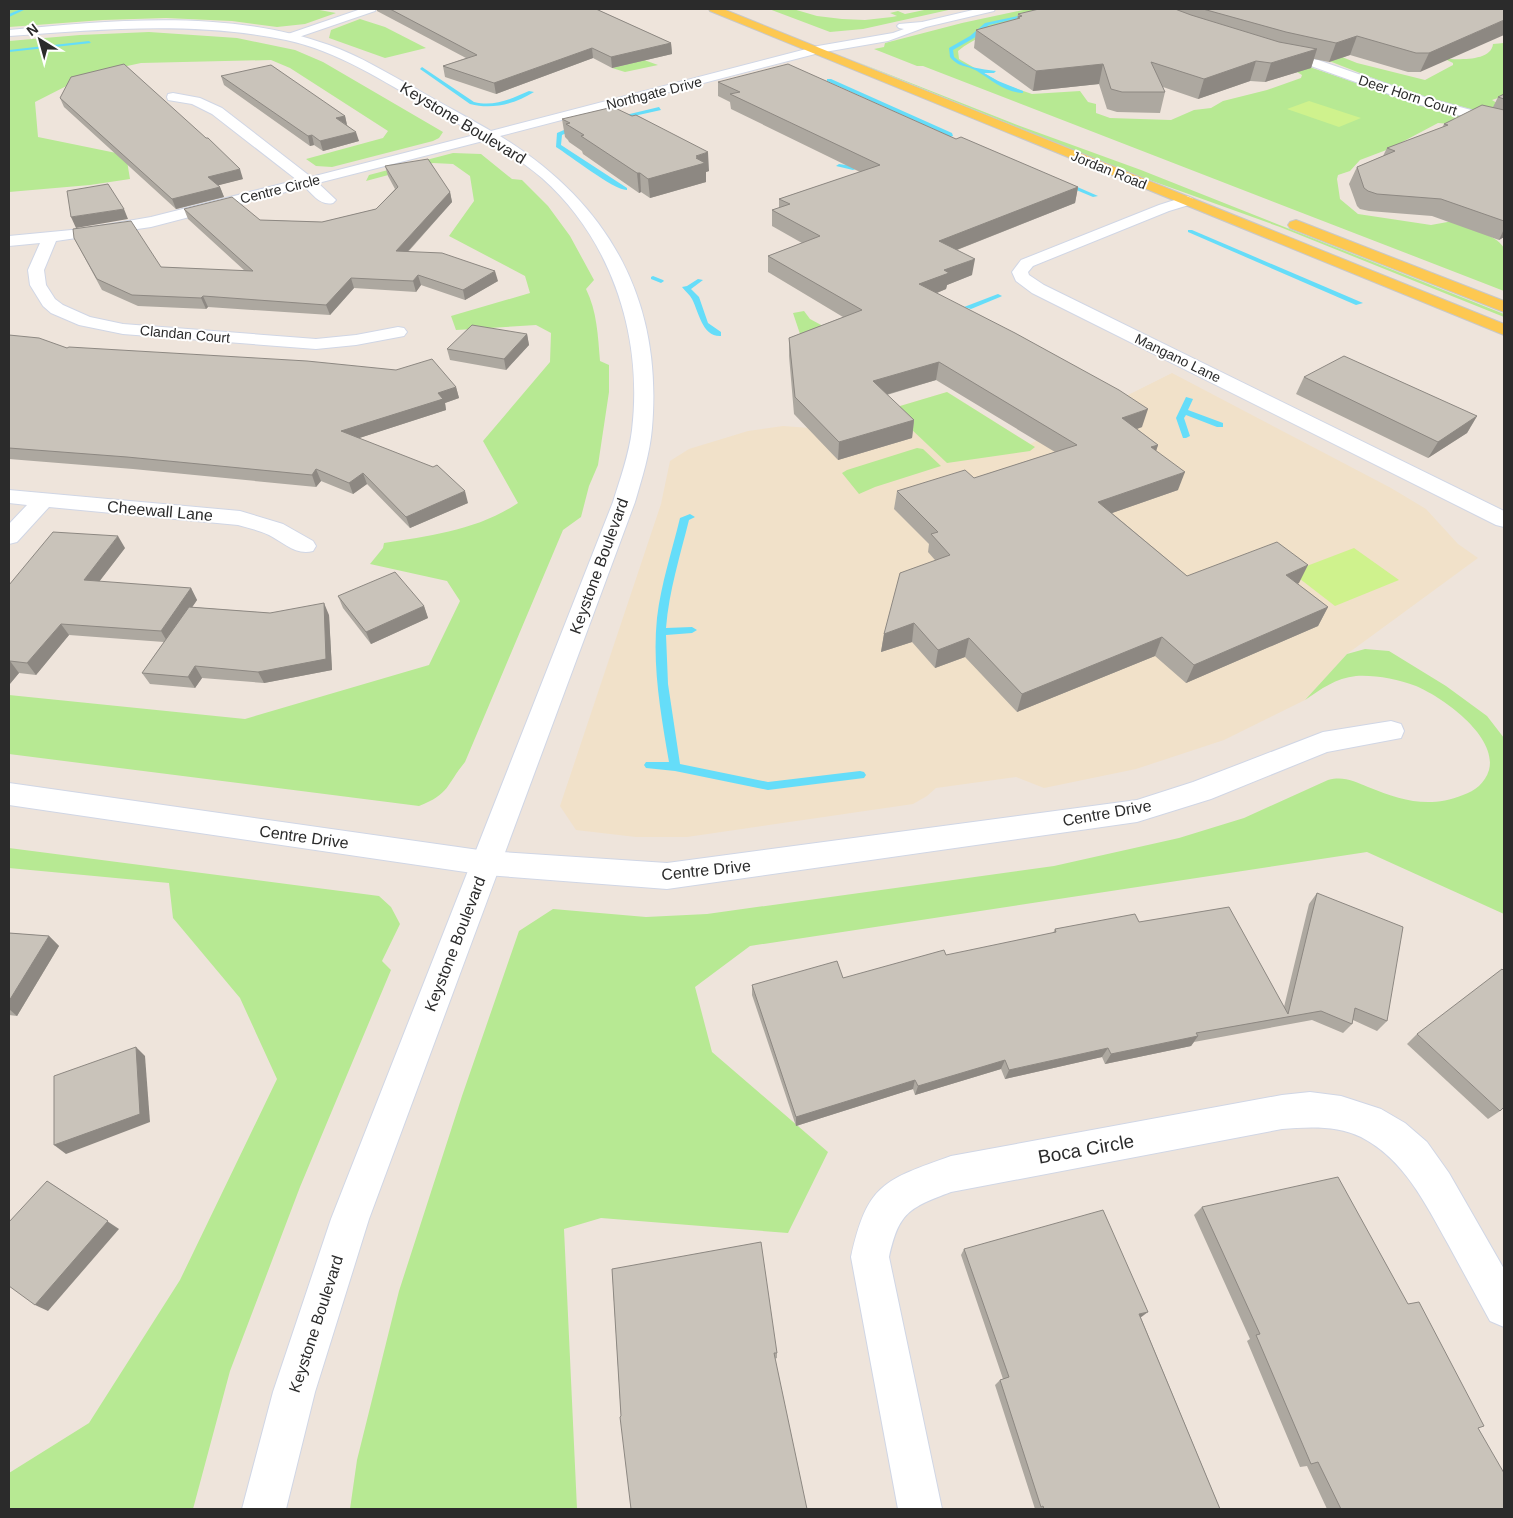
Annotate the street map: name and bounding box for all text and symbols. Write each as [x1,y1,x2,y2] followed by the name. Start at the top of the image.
[15,15,65,65] north arrow
[23,20,41,39] text: N
[1357,72,1459,119] street label: Deer Horn Court
[604,73,704,113] street label: Northgate Drive
[397,79,529,167] street label: Keystone Boulevard
[1069,148,1149,192] street label: Jordan Road
[238,171,322,207] street label: Centre Circle
[139,322,231,346] street label: Clandan Court
[1133,330,1224,386] street label: Mangano Lane
[567,496,631,636] street label: Keystone Boulevard
[107,498,214,524] street label: Cheewall Lane
[1061,797,1153,829] street label: Centre Drive
[258,822,350,852] street label: Centre Drive
[660,857,752,883] street label: Centre Drive
[421,874,489,1014] street label: Keystone Boulevard
[1036,1130,1136,1168] street label: Boca Circle
[286,1253,346,1395] street label: Keystone Boulevard

